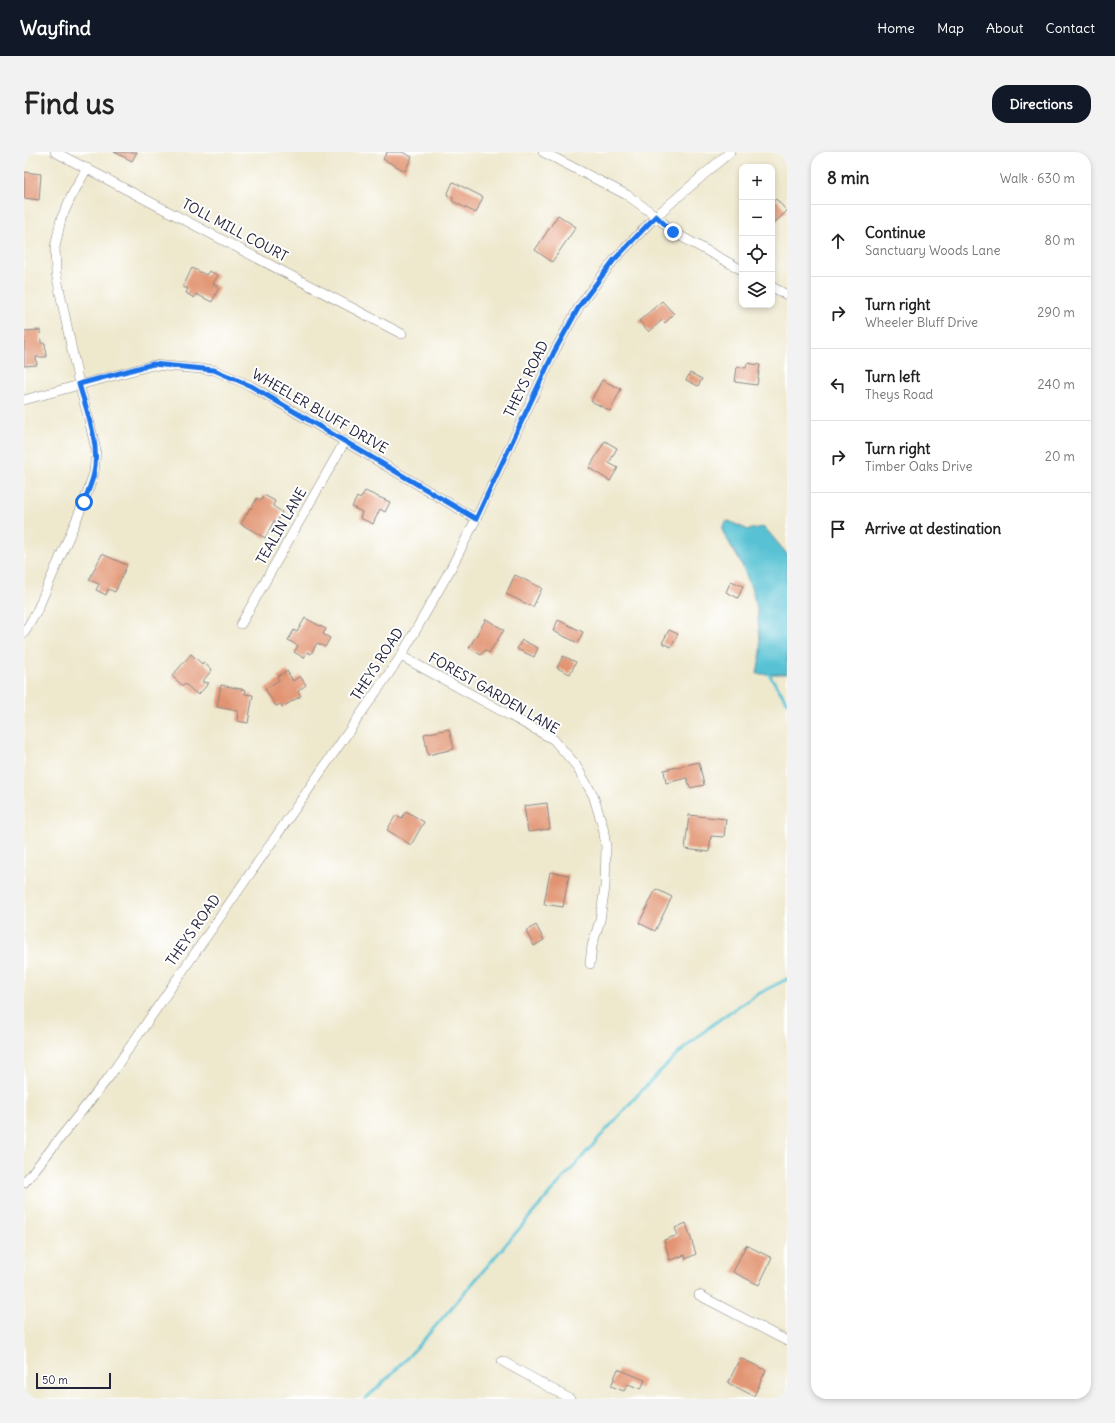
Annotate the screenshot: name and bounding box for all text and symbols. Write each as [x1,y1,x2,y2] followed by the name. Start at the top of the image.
[20,16,91,40] text: Wayfind
[877,19,915,37] text: Home
[937,19,964,37] text: Map
[986,19,1024,37] text: About
[1046,19,1095,37] text: Contact
[992,85,1091,123] button: Directions
[24,86,115,122] text: Find us
[739,164,775,308] map controls
[739,164,775,200] button: +
[827,167,869,189] text: 8 min
[1000,170,1075,187] text: Walk · 630 m
[179,194,291,266] street label: TOLL MILL COURT
[739,200,775,236] button: −
[664,223,682,241] route end
[865,223,926,242] text: Continue
[827,230,849,252] icon: ahead
[1044,232,1075,249] text: 80 m
[739,236,775,272] button: locate
[865,242,1001,259] text: Sanctuary Woods Lane
[739,272,775,308] button: layers
[865,295,930,314] text: Turn right
[827,302,849,324] icon: right
[1037,304,1075,321] text: 290 m
[865,314,978,331] text: Wheeler Bluff Drive
[500,338,552,420] street label: THEYS ROAD
[249,365,391,457] street label: WHEELER BLUFF DRIVE
[865,367,920,386] text: Turn left
[827,374,849,396] icon: left
[1038,376,1075,393] text: 240 m
[865,386,933,403] text: Theys Road
[865,439,930,458] text: Turn right
[827,446,849,468] icon: right
[1045,448,1075,465] text: 20 m
[865,458,973,475] text: Timber Oaks Drive
[252,484,310,568] street label: TEALIN LANE
[75,493,93,511] route start
[827,518,849,540] icon: arrive
[865,519,1001,538] text: Arrive at destination
[347,624,407,704] street label: THEYS ROAD
[425,648,563,738] street label: FOREST GARDEN LANE
[162,891,224,969] street label: THEYS ROAD
[36,1371,111,1390] scale bar
[42,1373,68,1387] text: 50 m

